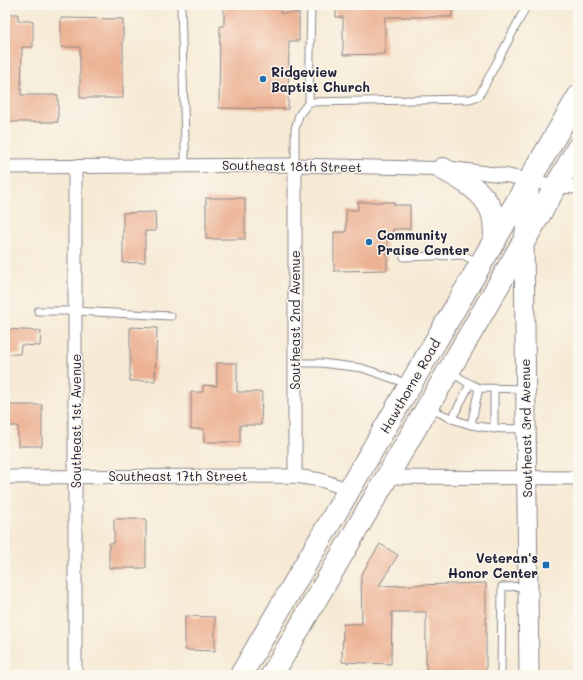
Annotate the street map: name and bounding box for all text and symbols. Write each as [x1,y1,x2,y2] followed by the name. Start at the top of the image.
[271,63,370,95] place label: Ridgeview Baptist Church
[258,74,268,84] marker: Ridgeview Baptist Church
[222,156,362,175] street label: Southeast 18th Street
[377,226,469,258] place label: Community Praise Center
[364,237,374,247] marker: Community Praise Center
[286,250,303,390] street label: Southeast 2nd Avenue
[376,335,444,436] street label: Hawthorne Road
[67,354,84,488] street label: Southeast 1st Avenue
[516,358,535,498] street label: Southeast 3rd Avenue
[108,467,248,484] street label: Southeast 17th Street
[448,549,538,581] place label: Veteran's Honor Center
[541,560,551,570] marker: Veteran's Honor Center

